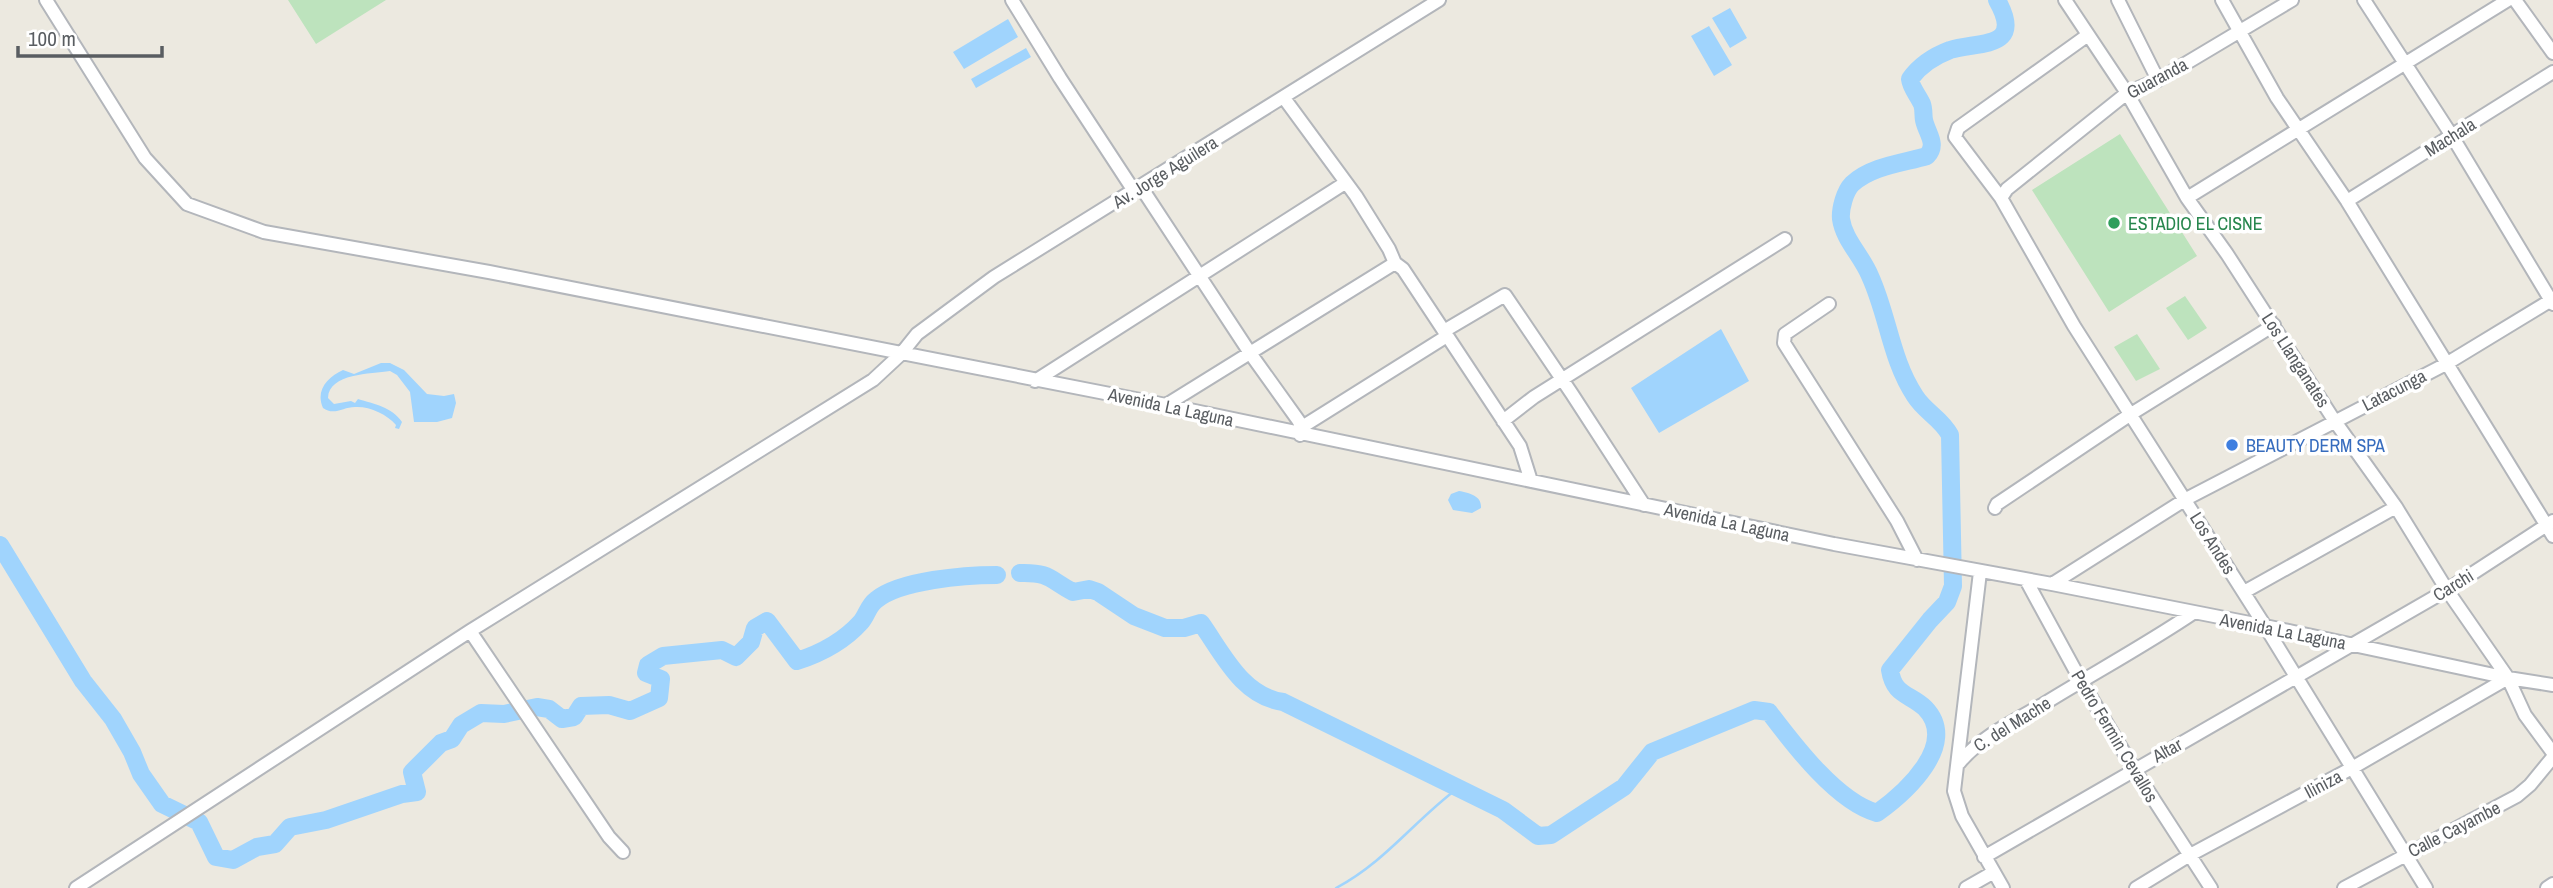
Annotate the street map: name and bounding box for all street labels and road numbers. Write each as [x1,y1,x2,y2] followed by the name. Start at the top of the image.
[2122,52,2192,104] street label: Guaranda
[2420,112,2480,162] street label: Machala
[1107,130,1222,215] street label: Av. Jorge Aguilera
[2256,308,2336,412] street label: Los Llanganates
[2358,363,2430,417] street label: Latacunga
[1105,381,1236,433] street label: Avenida La Laguna
[1661,496,1792,548] street label: Avenida La Laguna
[2184,507,2242,579] street label: Los Andes
[2428,563,2478,607] street label: Carchi
[2217,606,2348,655] street label: Avenida La Laguna
[2066,665,2164,807] street label: Pedro Fermin Cevallos
[1968,690,2056,758] street label: C. del Mache
[2147,732,2186,769] street label: Altar
[2300,764,2346,804] street label: Iliniza
[2403,795,2505,863] street label: Calle Cayambe

